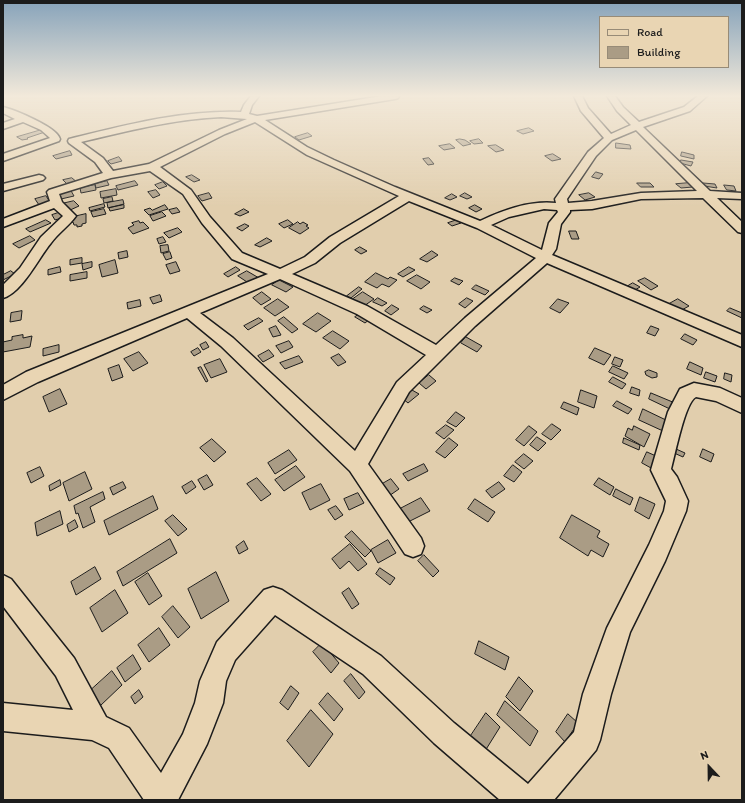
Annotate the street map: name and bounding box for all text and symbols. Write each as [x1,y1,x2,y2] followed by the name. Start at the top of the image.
[599,16,729,68] legend
[637,25,663,39] text: Road
[637,45,680,59] text: Building
[689,747,729,787] north arrow
[698,748,710,763] text: N

